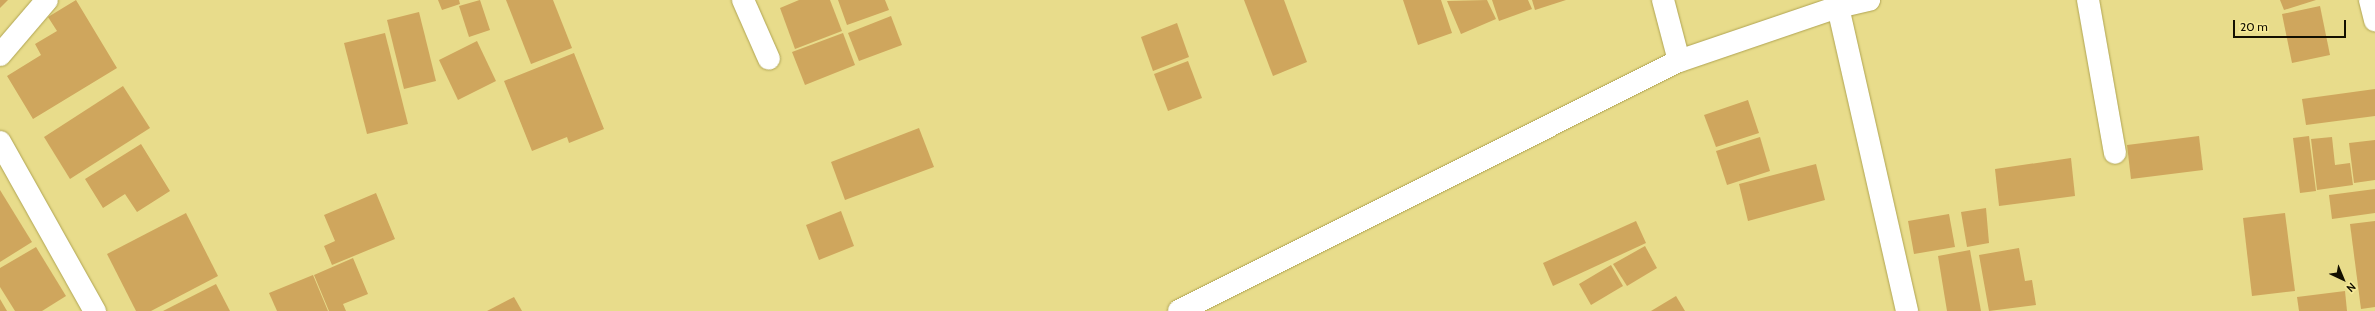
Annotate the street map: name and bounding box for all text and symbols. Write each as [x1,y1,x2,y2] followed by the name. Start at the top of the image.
[2235,12,2348,38] scale bar
[2240,19,2268,34] text: 20 m
[2323,259,2363,299] north arrow
[2344,280,2359,295] text: N

